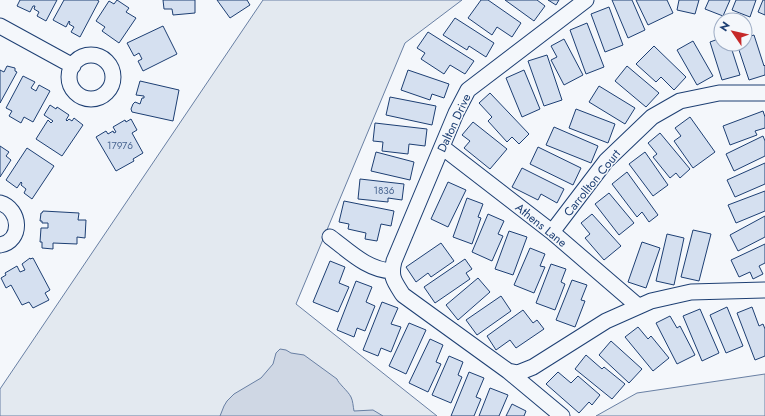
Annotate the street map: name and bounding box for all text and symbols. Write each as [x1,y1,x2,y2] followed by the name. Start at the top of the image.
[713,12,753,52] north arrow
[716,18,734,35] text: N
[433,91,475,155] street label: Dalton Drive
[107,138,133,153] house number: 17976
[559,146,625,220] street label: Carrollton Court
[373,183,395,198] house number: 1836
[511,199,571,251] street label: Athens Lane

